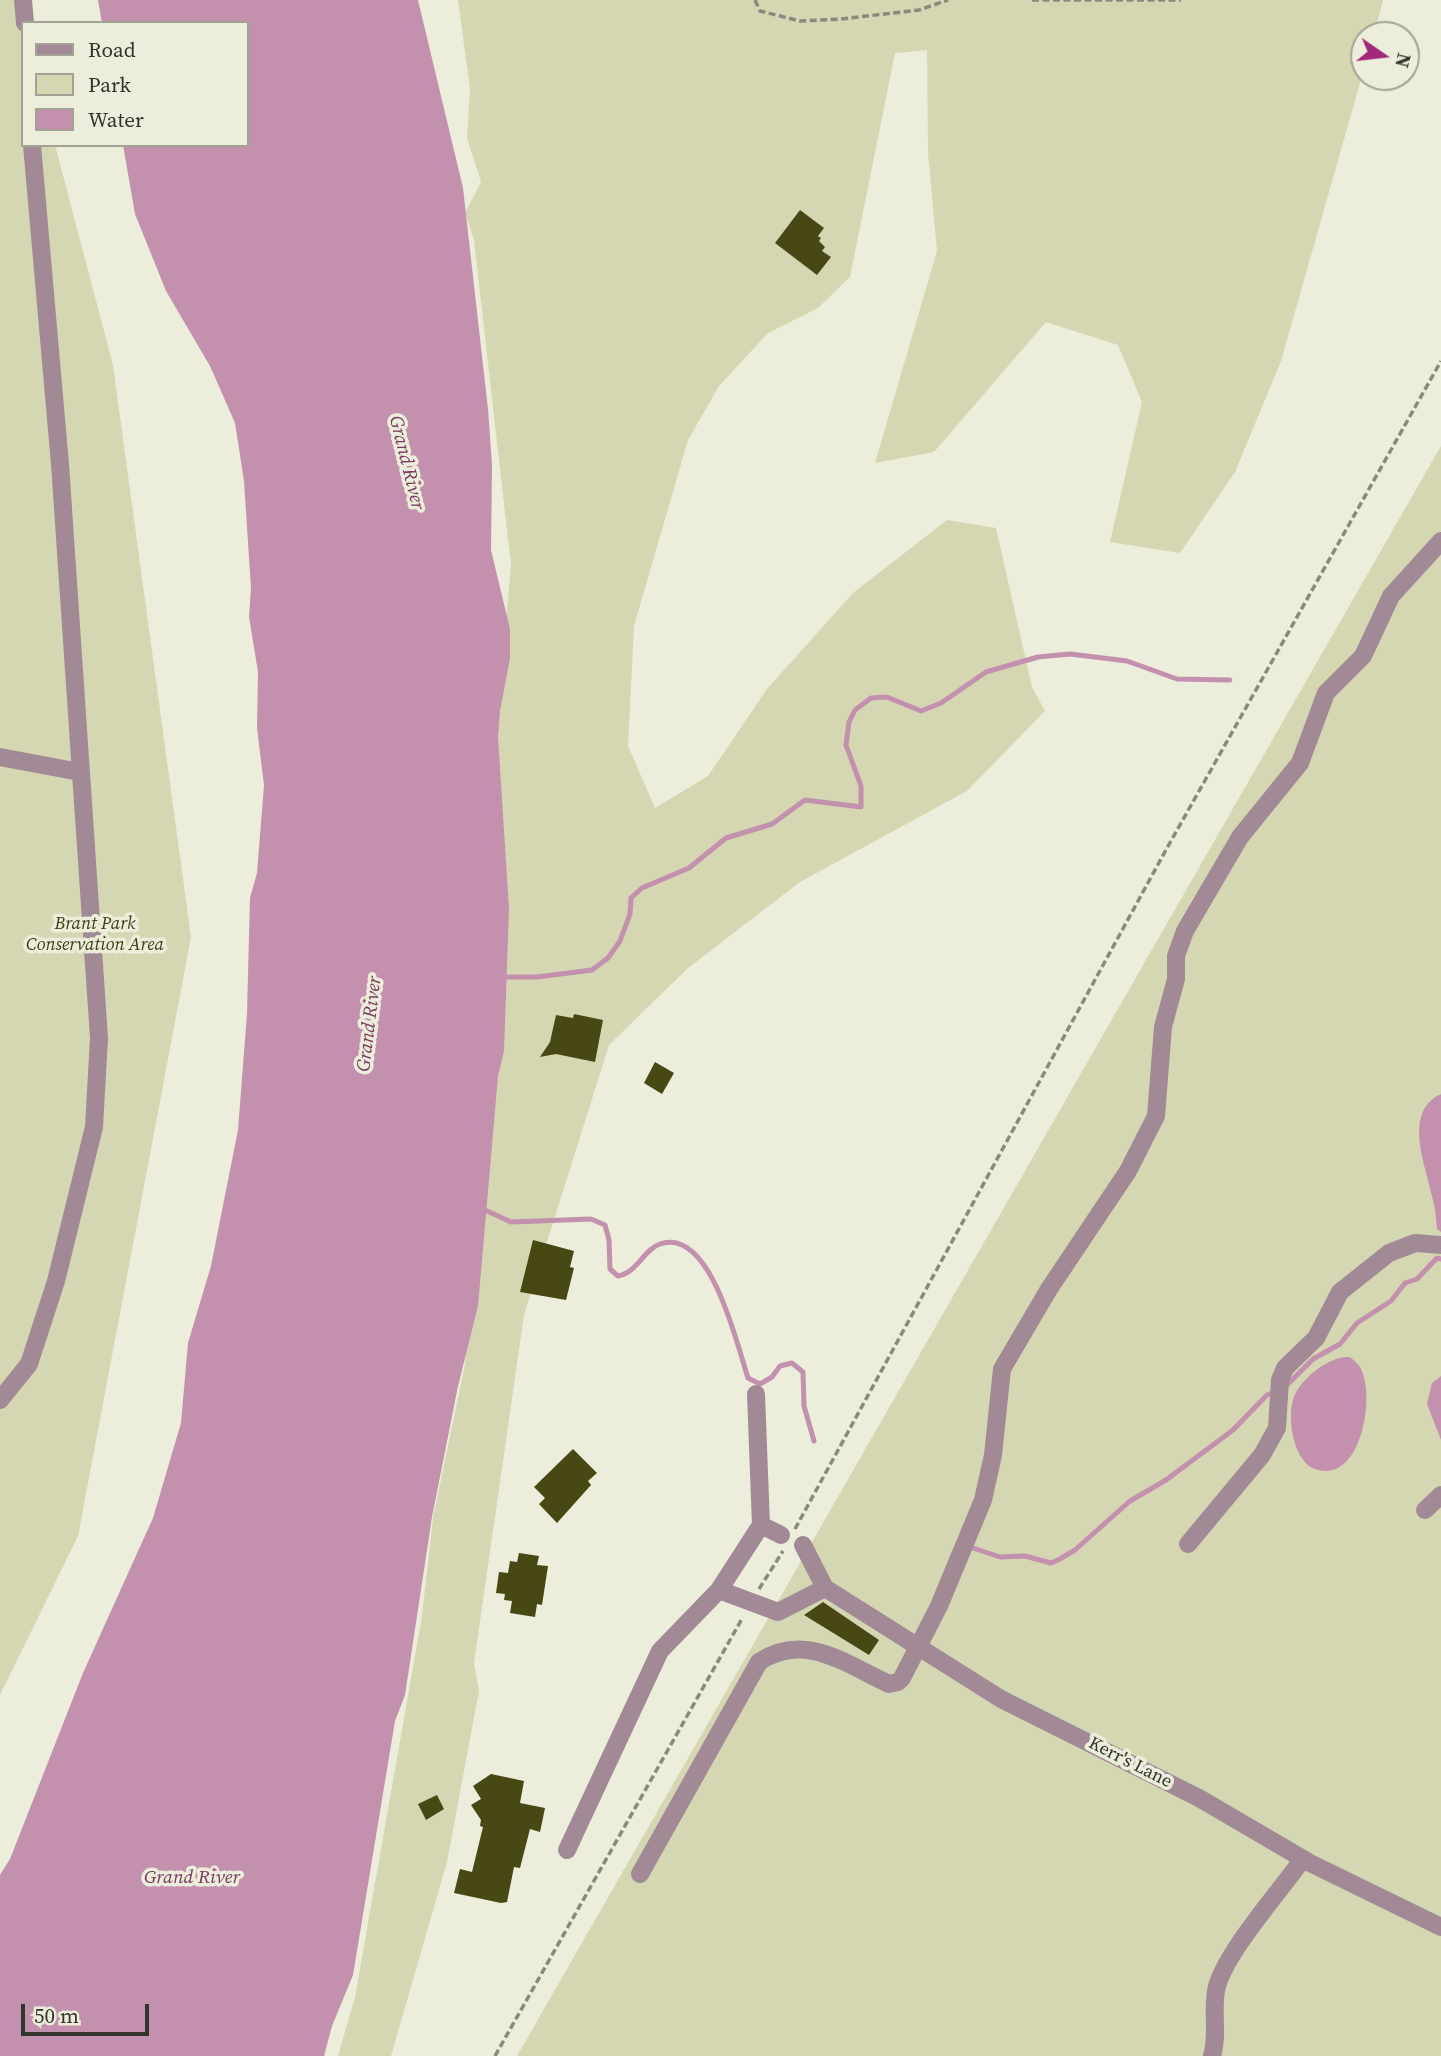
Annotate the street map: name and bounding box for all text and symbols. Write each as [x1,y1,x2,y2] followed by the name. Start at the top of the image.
[21,21,248,147] legend
[1350,21,1420,91] north arrow
[88,35,136,64] text: Road
[1389,51,1418,70] text: N
[88,70,131,99] text: Park
[88,105,144,134] text: Water
[383,414,429,512] water label: Grand River
[26,913,164,956] park label: Brant Park Conservation Area
[353,975,387,1073] water label: Grand River
[1085,1733,1175,1793] street label: Kerr's Lane
[144,1867,240,1889] water label: Grand River
[24,1990,152,2034] scale bar
[34,2001,79,2030] text: 50 m

